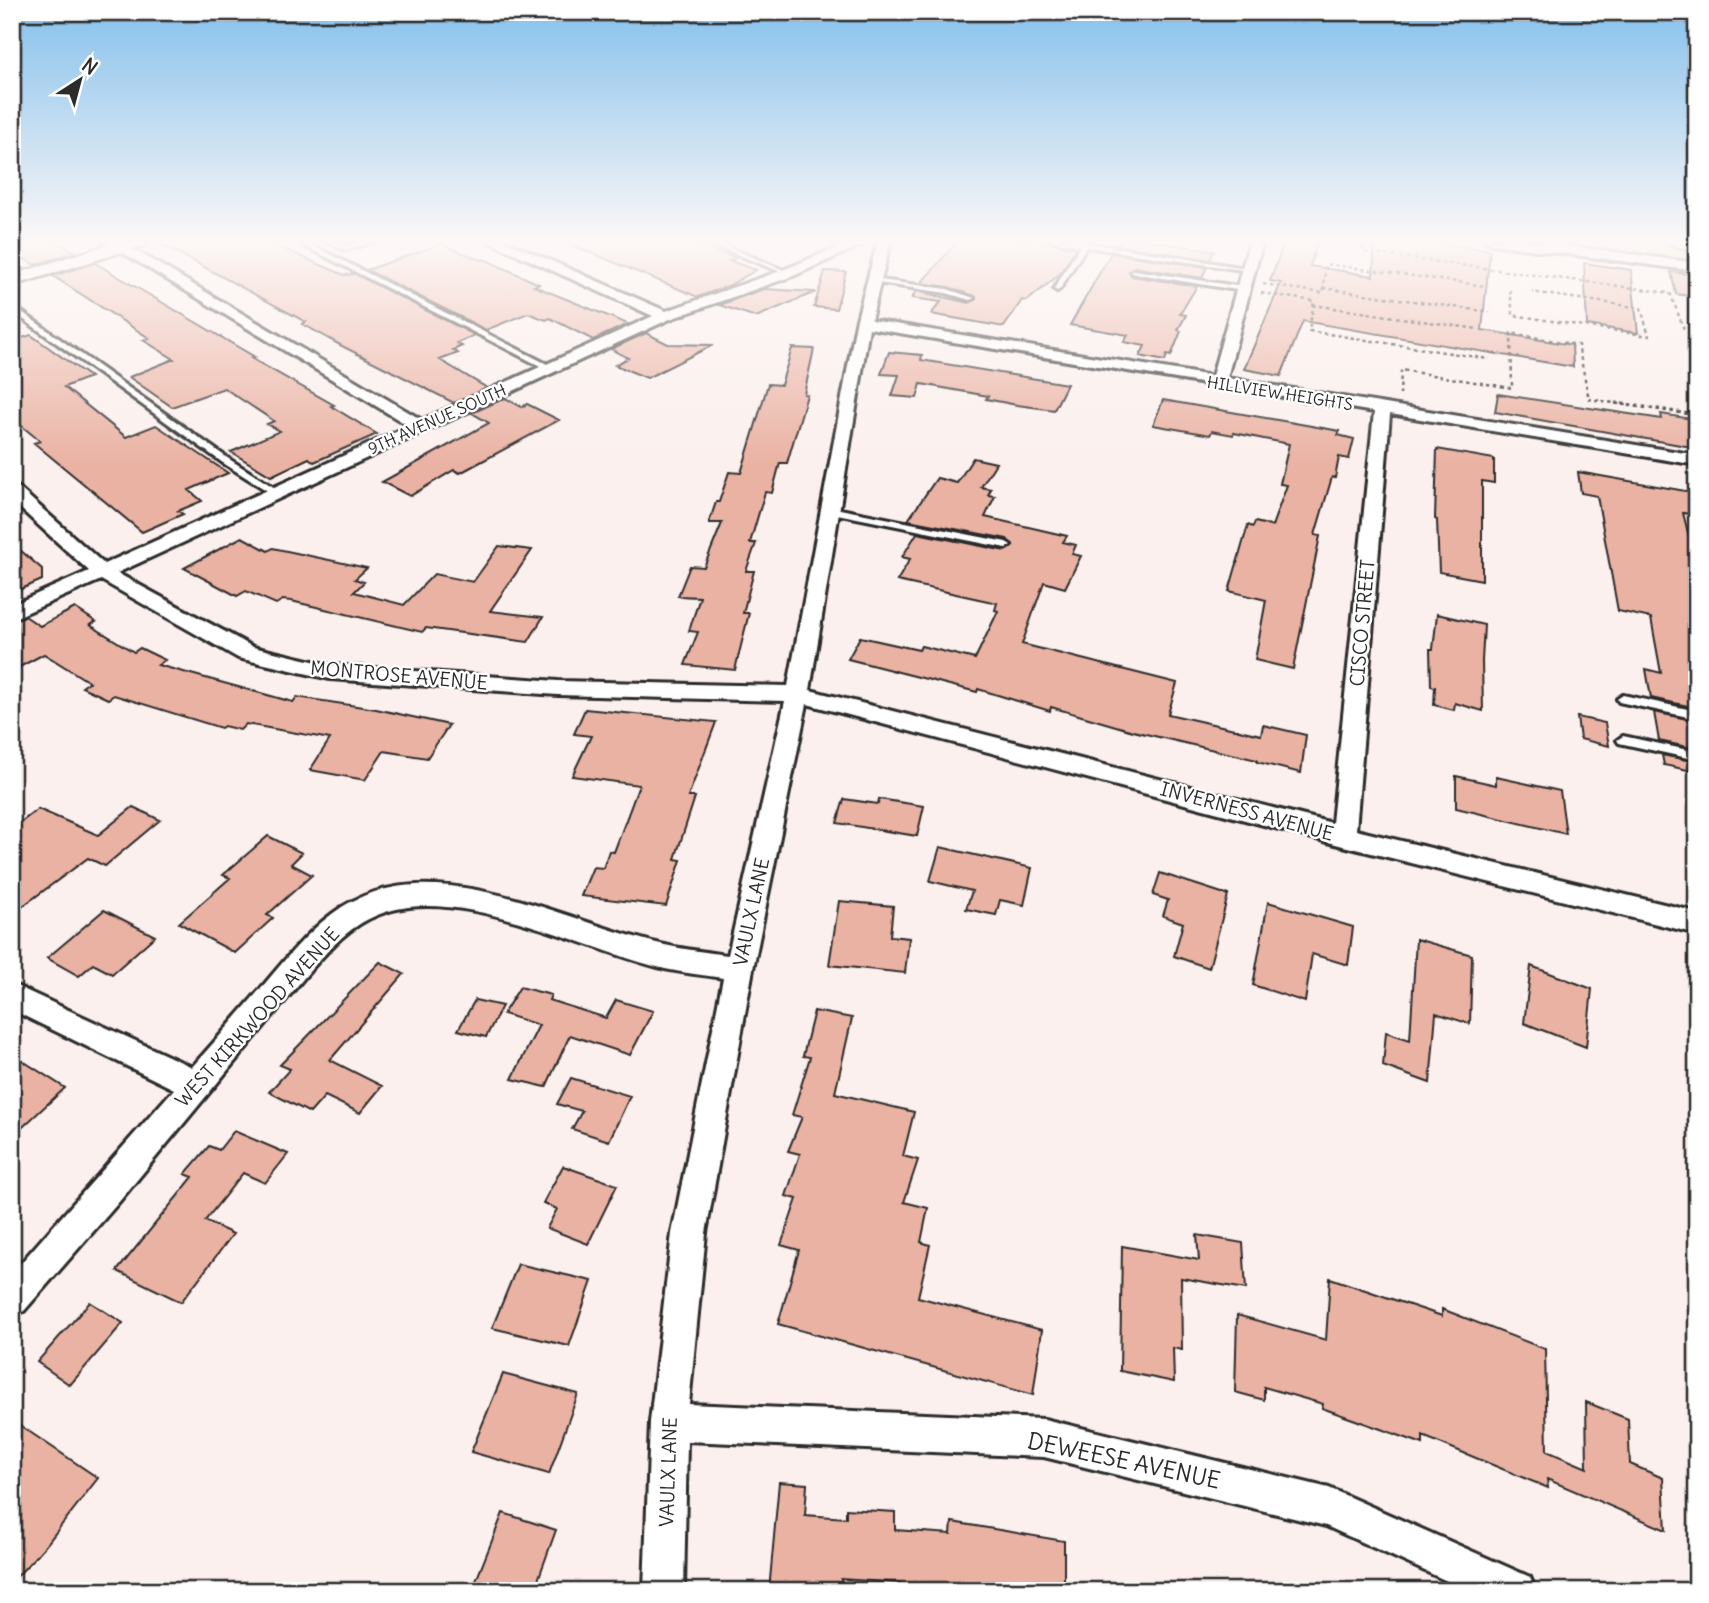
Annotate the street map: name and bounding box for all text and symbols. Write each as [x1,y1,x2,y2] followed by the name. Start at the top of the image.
[46,46,116,116] north arrow
[78,53,102,80] text: N
[1206,372,1354,414] street label: HILLVIEW HEIGHTS
[365,380,509,458] street label: 9TH AVENUE SOUTH
[1344,558,1380,688] street label: CISCO STREET
[309,655,489,695] street label: MONTROSE AVENUE
[1158,776,1336,846] street label: INVERNESS AVENUE
[728,856,774,968] street label: VAULX LANE
[170,922,344,1112] street label: WEST KIRKWOOD AVENUE
[654,1417,682,1527] street label: VAULX LANE
[1025,1425,1223,1495] street label: DEWEESE AVENUE

